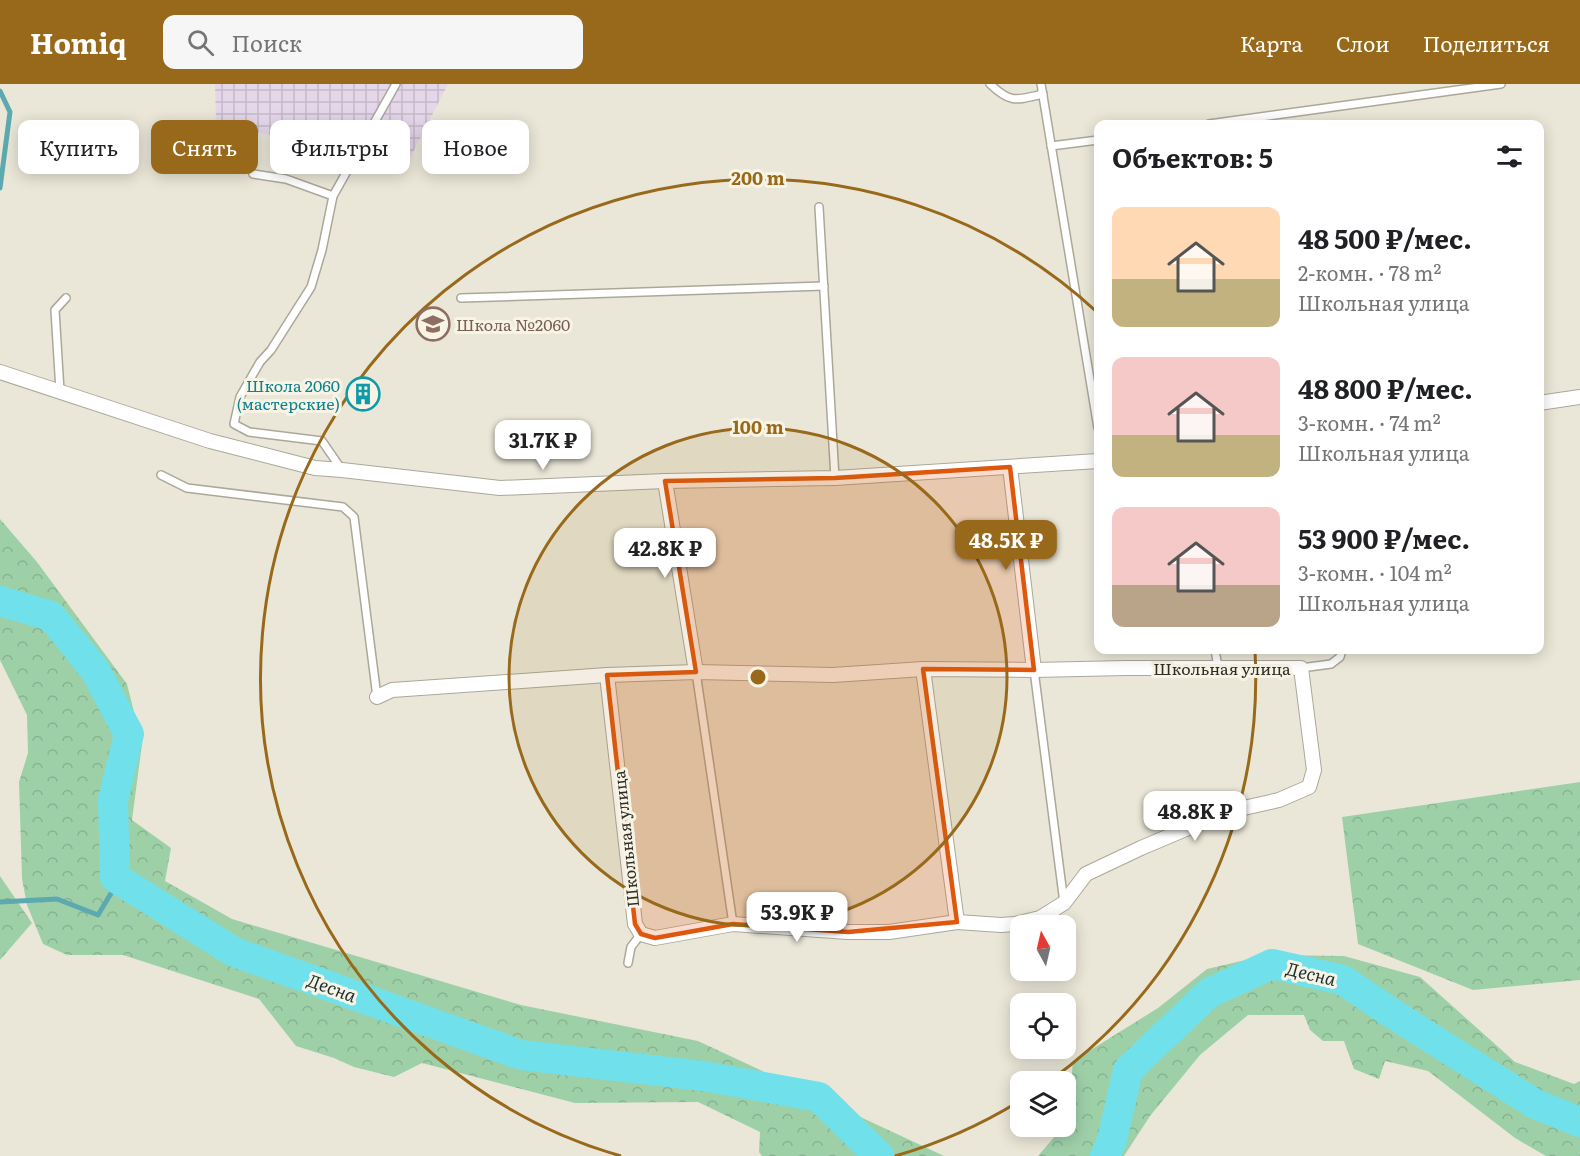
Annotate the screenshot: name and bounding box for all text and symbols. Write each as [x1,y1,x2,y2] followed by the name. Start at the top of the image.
[163,15,583,69] search box
[30,21,127,63] text: Homiq
[184,26,217,59] icon: search
[232,26,302,59] text: Поиск
[1240,27,1303,58] text: Карта
[1336,27,1390,58] text: Слои
[1423,27,1550,58] text: Поделиться
[18,120,139,174] chip: Купить
[151,120,258,174] chip: Снять
[270,120,410,174] chip: Фильтры
[422,120,529,174] chip: Новое
[1112,137,1273,176] text: Объектов: 5
[1493,140,1526,173] icon: filters
[731,164,785,191] text: 200 m
[1298,218,1472,257] text: 48 500 ₽/мес.
[1160,231,1232,303] icon: home
[1298,257,1441,287] text: 2-комн. · 78 m²
[1298,287,1470,317] text: Школьная улица
[415,306,451,342] school or university icon: Школа №2060
[456,312,570,336] place label: Школа №2060
[1298,368,1473,407] text: 48 800 ₽/мес.
[236,373,340,415] place label: Школа 2060 (мастерские)
[345,376,381,412] building icon: Школа 2060 (мастерские)
[1160,381,1232,453] icon: home
[1298,407,1441,437] text: 3-комн. · 74 m²
[732,413,784,440] text: 100 m
[488,420,598,471] pin: 31.7K ₽
[509,424,577,454] text: 31.7K ₽
[1298,437,1470,467] text: Школьная улица
[1298,518,1470,557] text: 53 900 ₽/мес.
[951,520,1061,571] pin: 48.5K ₽
[969,524,1043,554] text: 48.5K ₽
[610,528,720,579] pin: 42.8K ₽
[1160,531,1232,603] icon: home
[628,532,702,562] text: 42.8K ₽
[1298,557,1452,587] text: 3-комн. · 104 m²
[1298,587,1470,617] text: Школьная улица
[1153,656,1291,680] street label: Школьная улица
[748,667,768,687] centre of rings
[606,769,644,909] street label: Школьная улица
[1140,791,1250,842] pin: 48.8K ₽
[1157,795,1233,825] text: 48.8K ₽
[742,892,852,943] pin: 53.9K ₽
[761,896,833,926] text: 53.9K ₽
[1010,915,1076,981] north arrow
[1010,915,1076,1137] map controls
[1283,954,1339,992] water label: Десна
[304,966,361,1009] water label: Десна
[1010,993,1076,1059] button: locate
[1010,1071,1076,1137] button: layers

